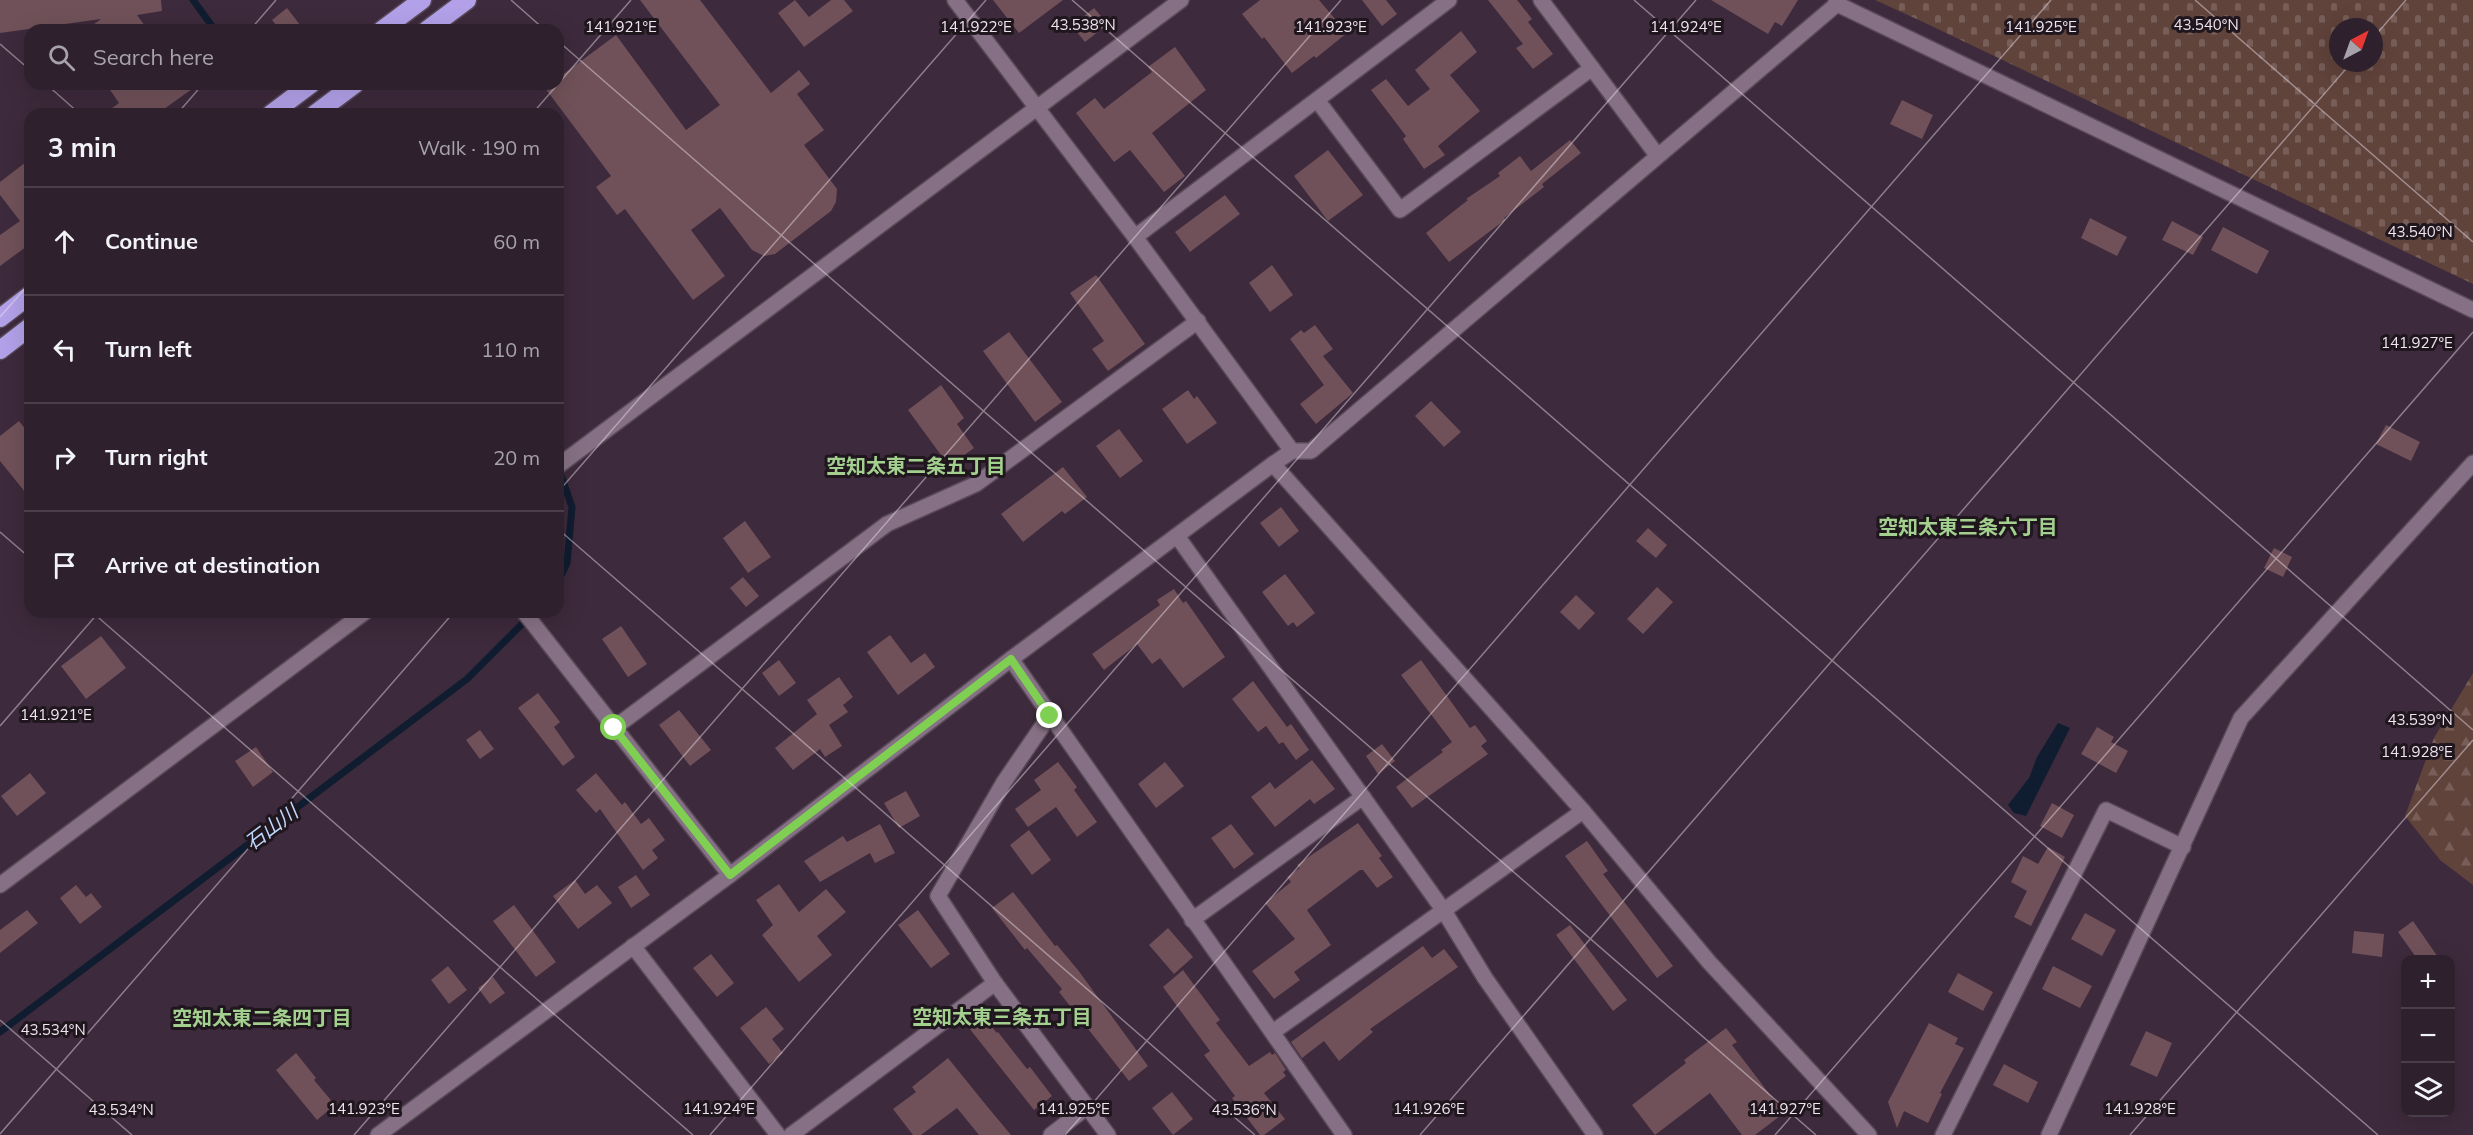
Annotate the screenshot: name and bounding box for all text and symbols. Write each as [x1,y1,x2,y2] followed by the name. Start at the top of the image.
[1050,15,1116,34] text: 43.538°N
[2173,15,2239,34] text: 43.540°N
[585,17,657,36] text: 141.921°E
[940,17,1012,36] text: 141.922°E
[1295,17,1367,36] text: 141.923°E
[1650,17,1722,36] text: 141.924°E
[2005,17,2077,36] text: 141.925°E
[2329,18,2383,72] north arrow
[24,24,564,90] search box
[45,41,78,74] icon: search
[93,43,214,71] text: Search here
[48,131,117,164] text: 3 min
[418,135,540,160] text: Walk · 190 m
[2387,222,2453,241] text: 43.540°N
[48,225,81,258] icon: ahead
[105,227,198,255] text: Continue
[493,229,540,254] text: 60 m
[48,333,81,366] icon: left
[2381,333,2453,352] text: 141.927°E
[105,335,192,363] text: Turn left
[481,337,540,362] text: 110 m
[48,441,81,474] icon: right
[105,443,208,471] text: Turn right
[493,445,540,470] text: 20 m
[826,453,1006,478] district label: 空知太東二条五丁目
[1878,514,2058,539] district label: 空知太東三条六丁目
[48,549,81,582] icon: arrive
[105,551,320,579] text: Arrive at destination
[1036,702,1062,728] route end
[20,705,92,724] text: 141.921°E
[2387,710,2453,729] text: 43.539°N
[600,714,626,740] route start
[2381,742,2453,761] text: 141.928°E
[240,798,304,855] water label: 石山川
[2401,955,2455,1117] map controls
[2401,955,2455,1009] button: +
[912,1004,1092,1029] district label: 空知太東三条五丁目
[172,1005,352,1030] district label: 空知太東二条四丁目
[2401,1009,2455,1063] button: −
[20,1020,86,1039] text: 43.534°N
[2401,1063,2455,1117] button: layers
[328,1099,400,1118] text: 141.923°E
[683,1099,755,1118] text: 141.924°E
[1038,1099,1110,1118] text: 141.925°E
[1393,1099,1465,1118] text: 141.926°E
[1749,1099,1821,1118] text: 141.927°E
[2104,1099,2176,1118] text: 141.928°E
[88,1100,154,1119] text: 43.534°N
[1211,1100,1277,1119] text: 43.536°N

